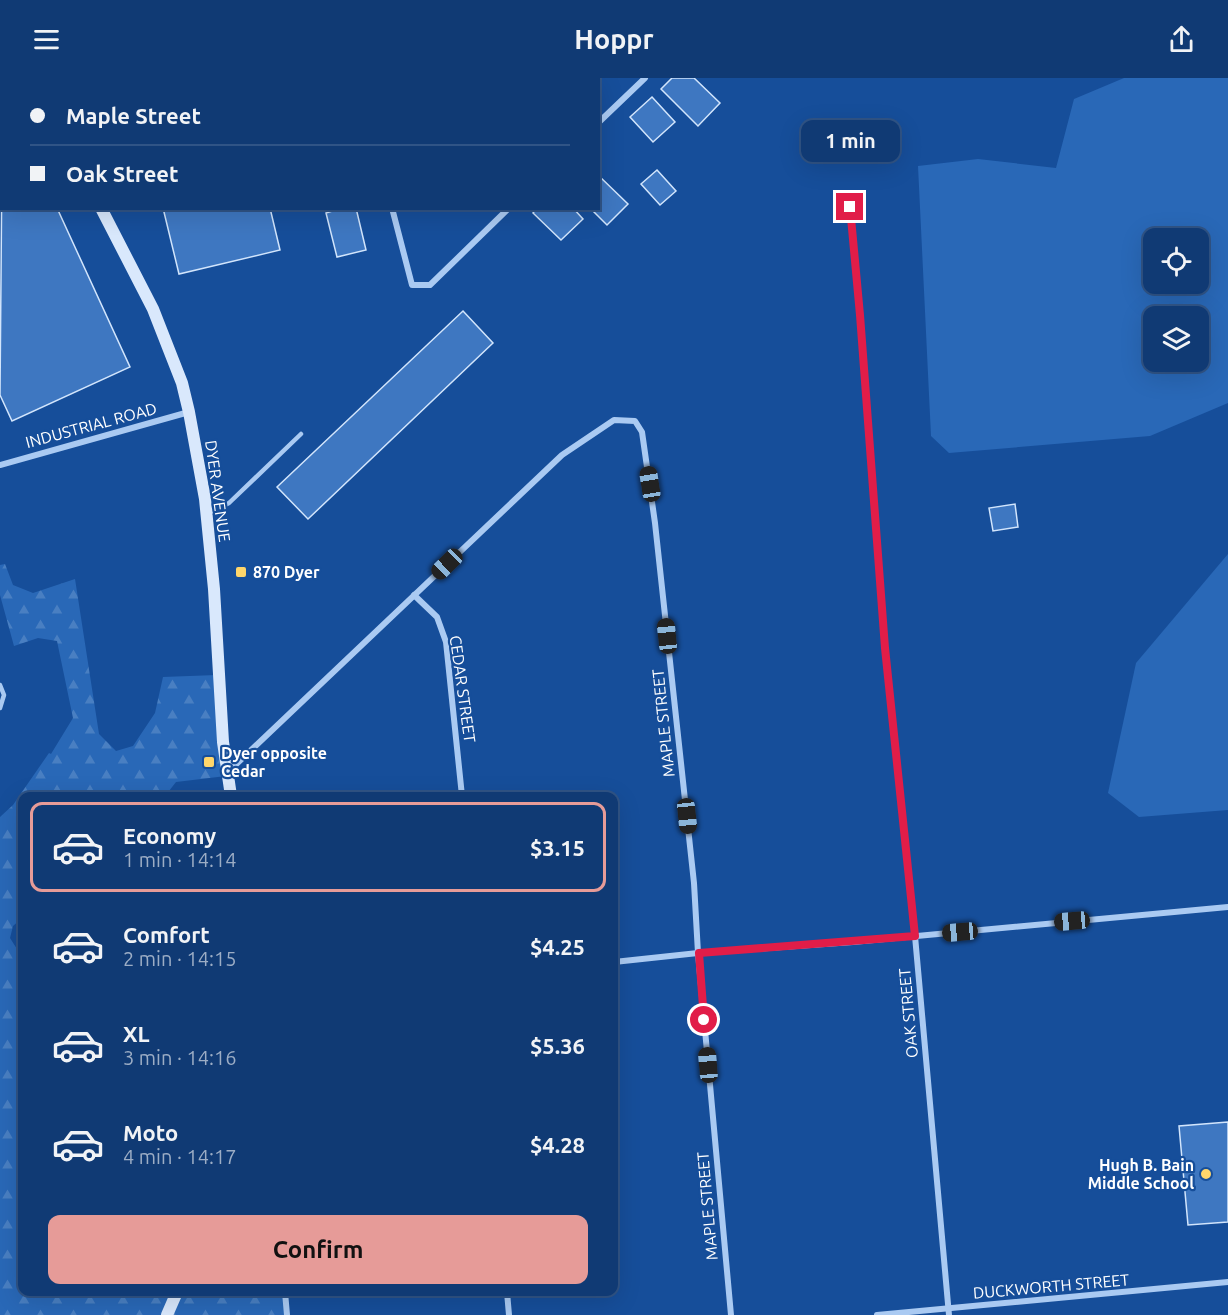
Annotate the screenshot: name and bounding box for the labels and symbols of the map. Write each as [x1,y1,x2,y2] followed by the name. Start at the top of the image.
[800,120,900,162] callout: 1 min
[836,193,863,220] route end
[23,399,159,451] street label: INDUSTRIAL ROAD
[202,439,234,543] street label: DYER AVENUE
[638,465,662,503] car
[428,545,466,583] car
[253,563,320,581] place label: 870 Dyer
[234,565,248,579] marker: 870 Dyer
[656,617,678,655] car
[447,634,479,744] street label: CEDAR STREET
[648,668,678,778] street label: MAPLE STREET
[221,744,327,780] place label: Dyer opposite Cedar
[202,755,216,769] marker: Dyer opposite Cedar
[676,797,698,835] car
[1053,910,1091,932] car
[941,921,979,943] car
[895,967,921,1059] street label: OAK STREET
[690,1006,717,1033] route start
[697,1046,719,1084] car
[693,1151,721,1261] street label: MAPLE STREET
[1088,1156,1194,1192] place label: Hugh B. Bain Middle School
[1199,1167,1213,1181] marker: Hugh B. Bain Middle School
[972,1270,1130,1302] street label: DUCKWORTH STREET

